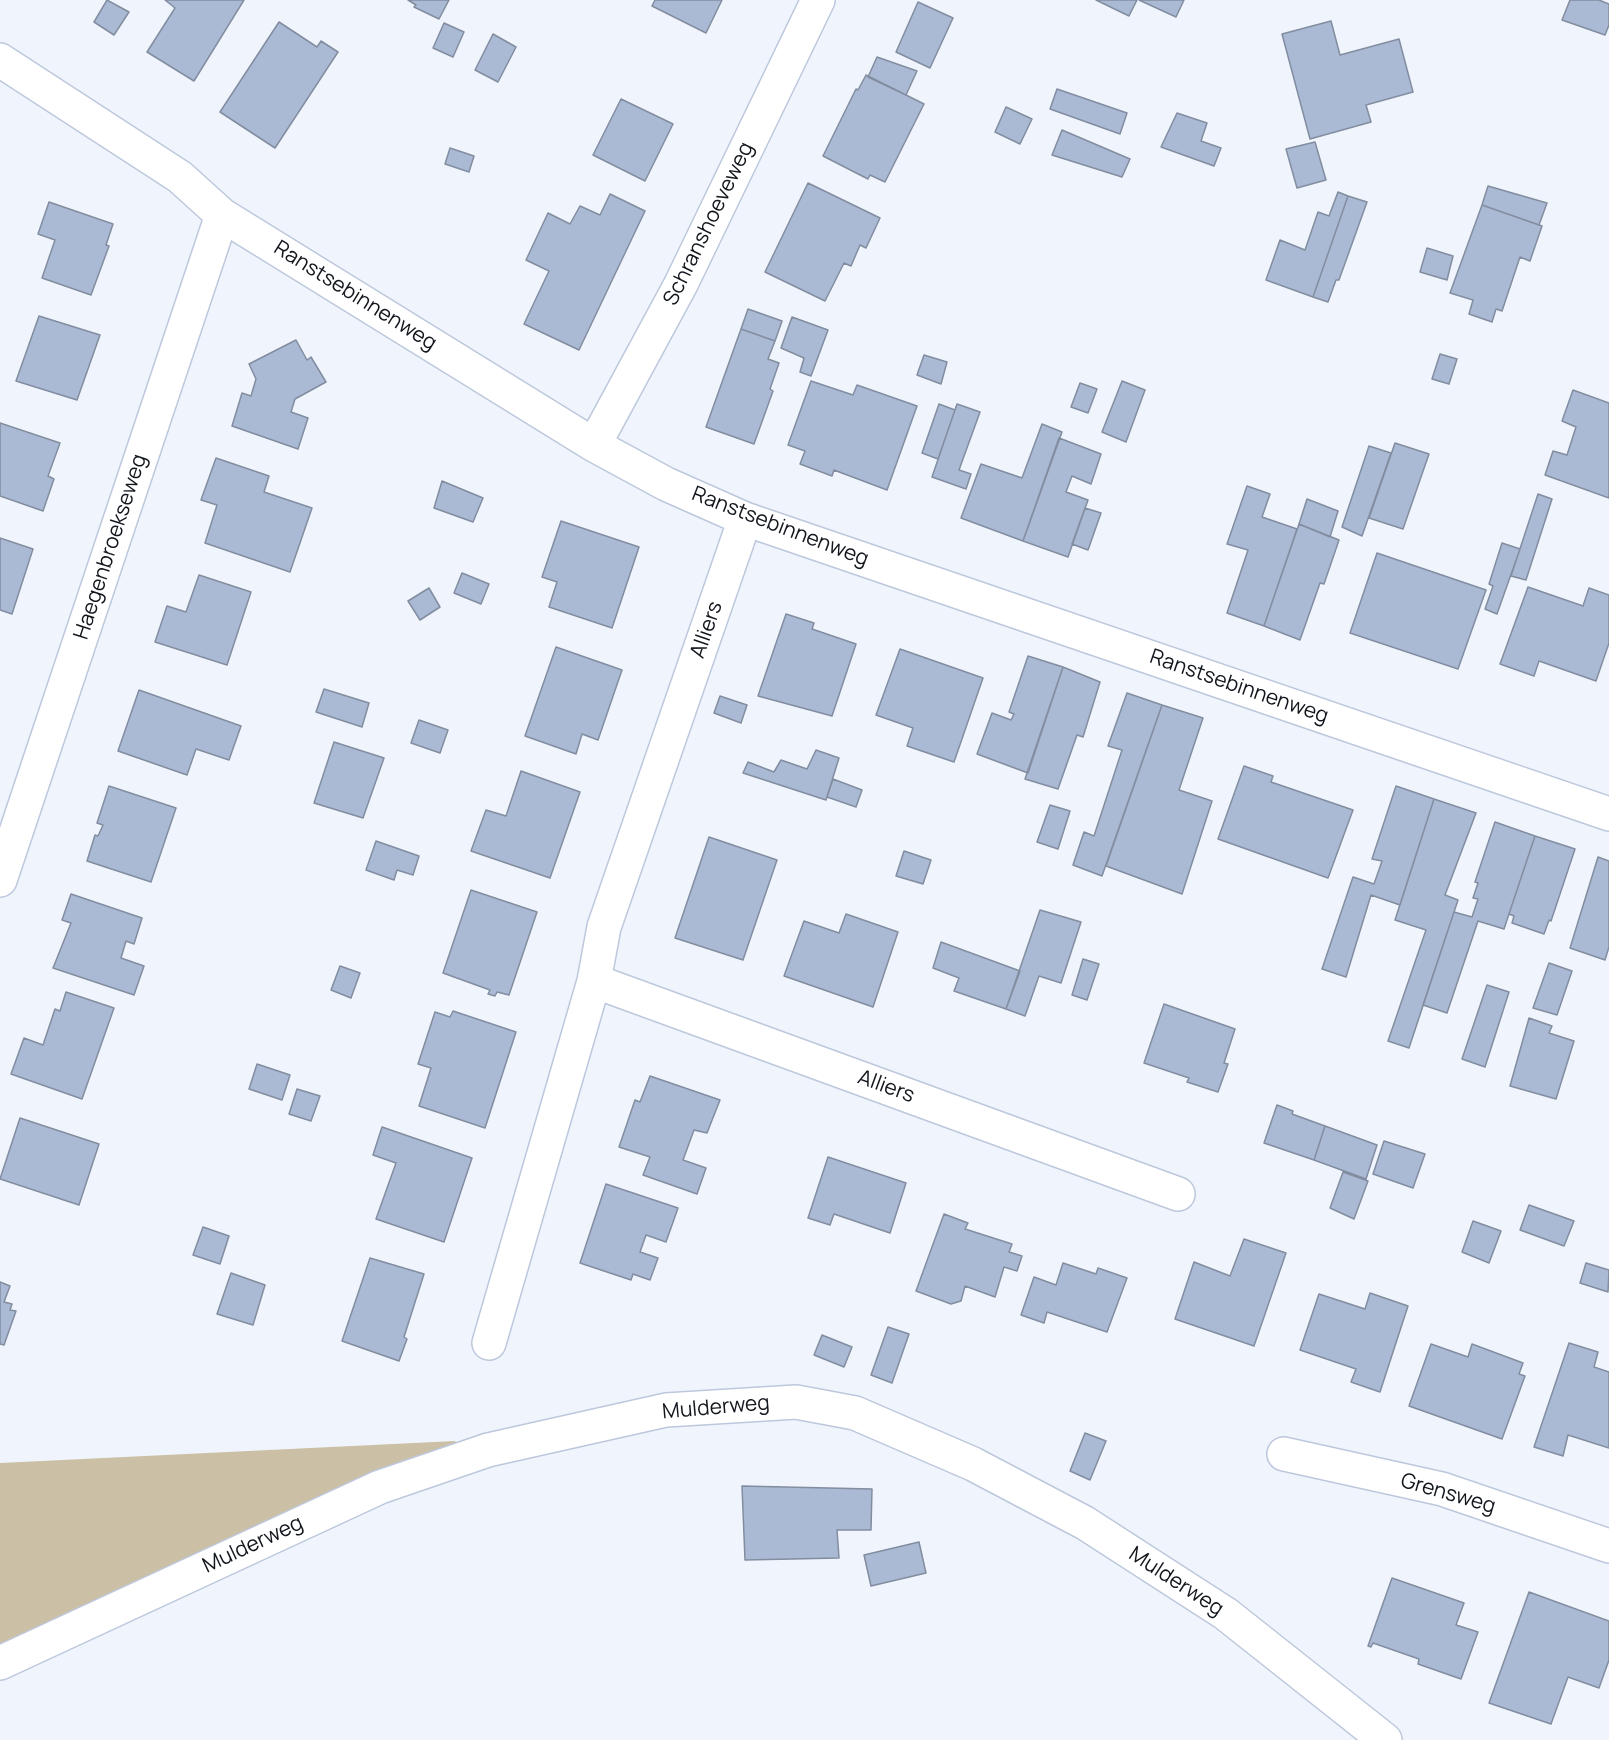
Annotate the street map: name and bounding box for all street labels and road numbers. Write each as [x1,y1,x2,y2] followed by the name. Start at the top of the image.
[659,138,759,310] street label: Schranshoeveweg
[269,236,441,356] street label: Ranstsebinnenweg
[69,451,153,643] street label: Haegenbroekseweg
[688,482,872,572] street label: Ranstsebinnenweg
[686,598,728,662] street label: Alliers
[1146,645,1332,729] street label: Ranstsebinnenweg
[854,1065,918,1109] street label: Alliers
[661,1391,771,1425] street label: Mulderweg
[1398,1468,1498,1520] street label: Grensweg
[199,1511,307,1579] street label: Mulderweg
[1124,1542,1228,1622] street label: Mulderweg

